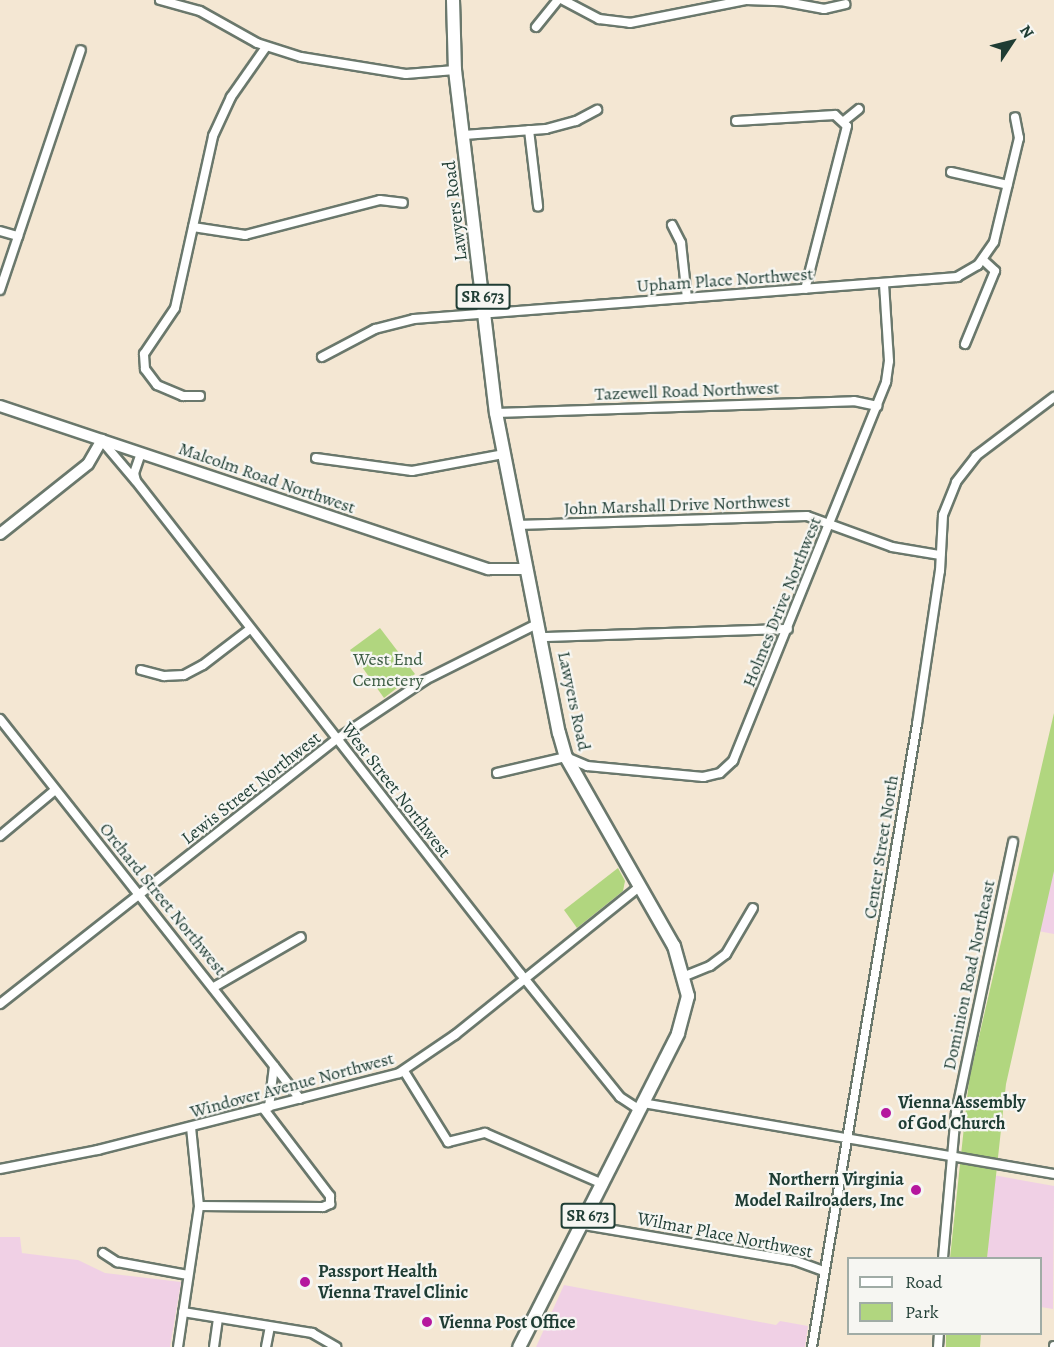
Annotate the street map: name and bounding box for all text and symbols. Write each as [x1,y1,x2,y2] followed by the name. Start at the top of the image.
[982,12,1042,72] north arrow
[1014,21,1039,43] text: N
[438,160,472,262] street label: Lawyers Road
[636,263,814,297] street label: Upham Place Northwest
[454,284,512,310] road number: SR 673
[594,377,780,405] street label: Tazewell Road Northwest
[176,438,358,518] street label: Malcolm Road Northwest
[564,490,790,520] street label: John Marshall Drive Northwest
[738,514,826,690] street label: Holmes Drive Northwest
[352,649,424,692] park label: West End Cemetery
[553,649,595,753] street label: Lawyers Road
[337,718,455,862] street label: West Street Northwest
[177,727,325,849] street label: Lewis Street Northwest
[859,774,903,920] street label: Center Street North
[95,818,231,980] street label: Orchard Street Northwest
[938,878,1000,1072] street label: Dominion Road Northeast
[188,1047,396,1123] street label: Windover Avenue Northwest
[898,1092,1026,1134] place label: Vienna Assembly of God Church
[879,1106,893,1120] marker: Vienna Assembly of God Church
[734,1169,904,1212] place label: Northern Virginia Model Railroaders, Inc
[909,1183,923,1197] marker: Northern Virginia Model Railroaders, Inc
[560,1203,616,1229] road number: SR 673
[635,1207,815,1263] street label: Wilmar Place Northwest
[847,1257,1042,1335] legend
[318,1261,468,1304] place label: Passport Health Vienna Travel Clinic
[905,1270,942,1294] text: Road
[296,1273,314,1291] marker: Passport Health Vienna Travel Clinic
[905,1300,939,1324] text: Park
[439,1311,575,1333] place label: Vienna Post Office
[420,1315,434,1329] marker: Vienna Post Office

